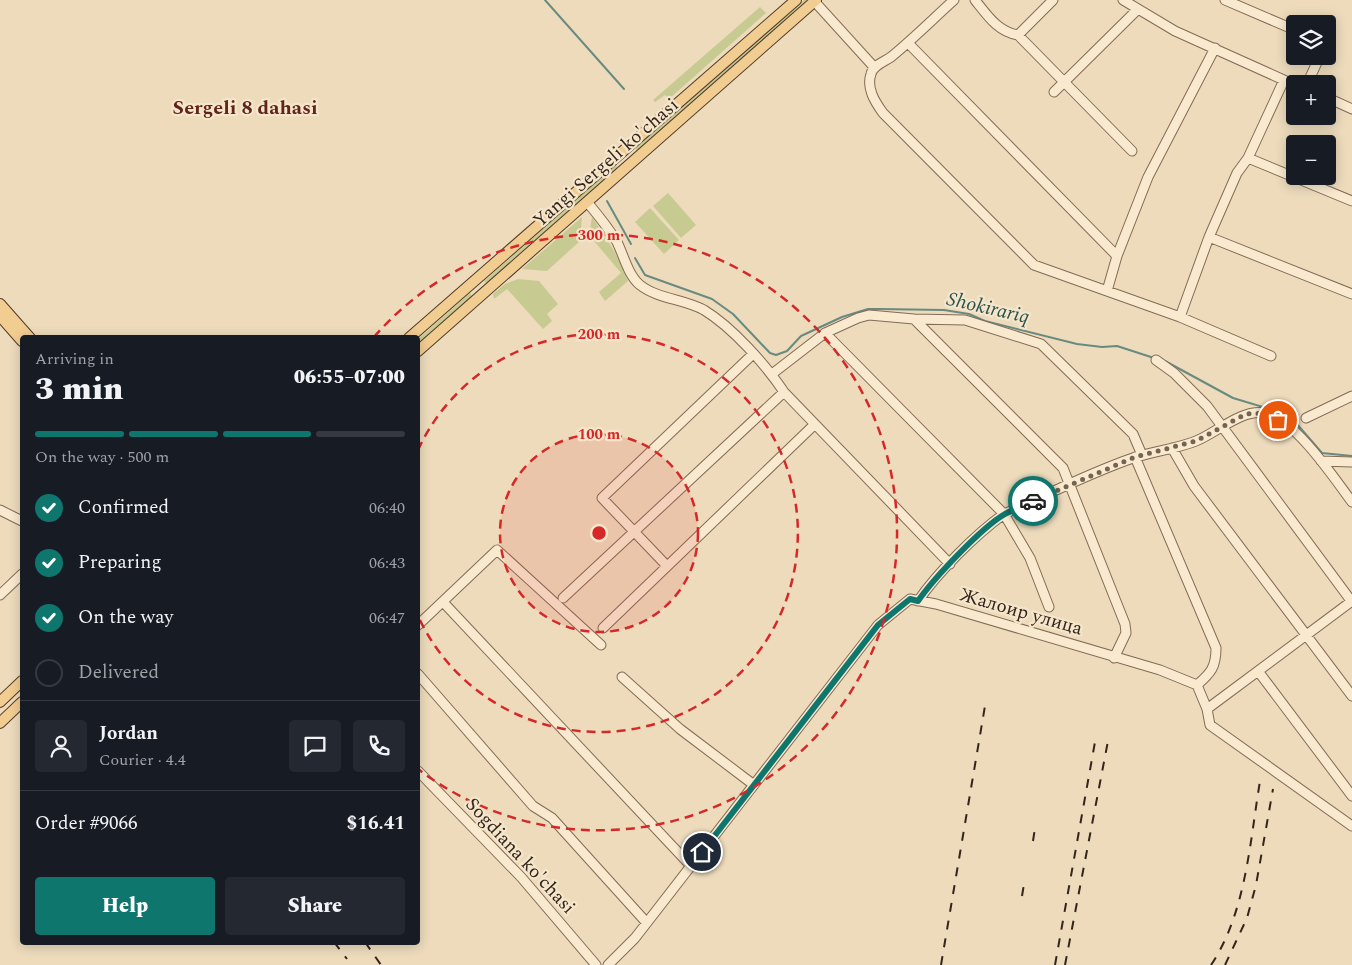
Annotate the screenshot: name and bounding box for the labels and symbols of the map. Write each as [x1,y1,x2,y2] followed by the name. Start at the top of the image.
[527,91,685,235] street label: Yangi Sergeli ko'chasi
[172,93,318,123] district label: Sergeli 8 dahasi
[578,224,621,247] text: 300 m
[944,284,1032,332] water label: Shokirariq
[578,323,621,346] text: 200 m
[1257,399,1299,441] pin
[578,423,621,446] text: 100 m
[1008,476,1058,526] courier
[590,524,608,542] centre of rings
[956,581,1087,644] street label: Жалоир улица
[458,791,582,921] street label: Sogdiana ko'chasi
[681,831,723,873] pin

